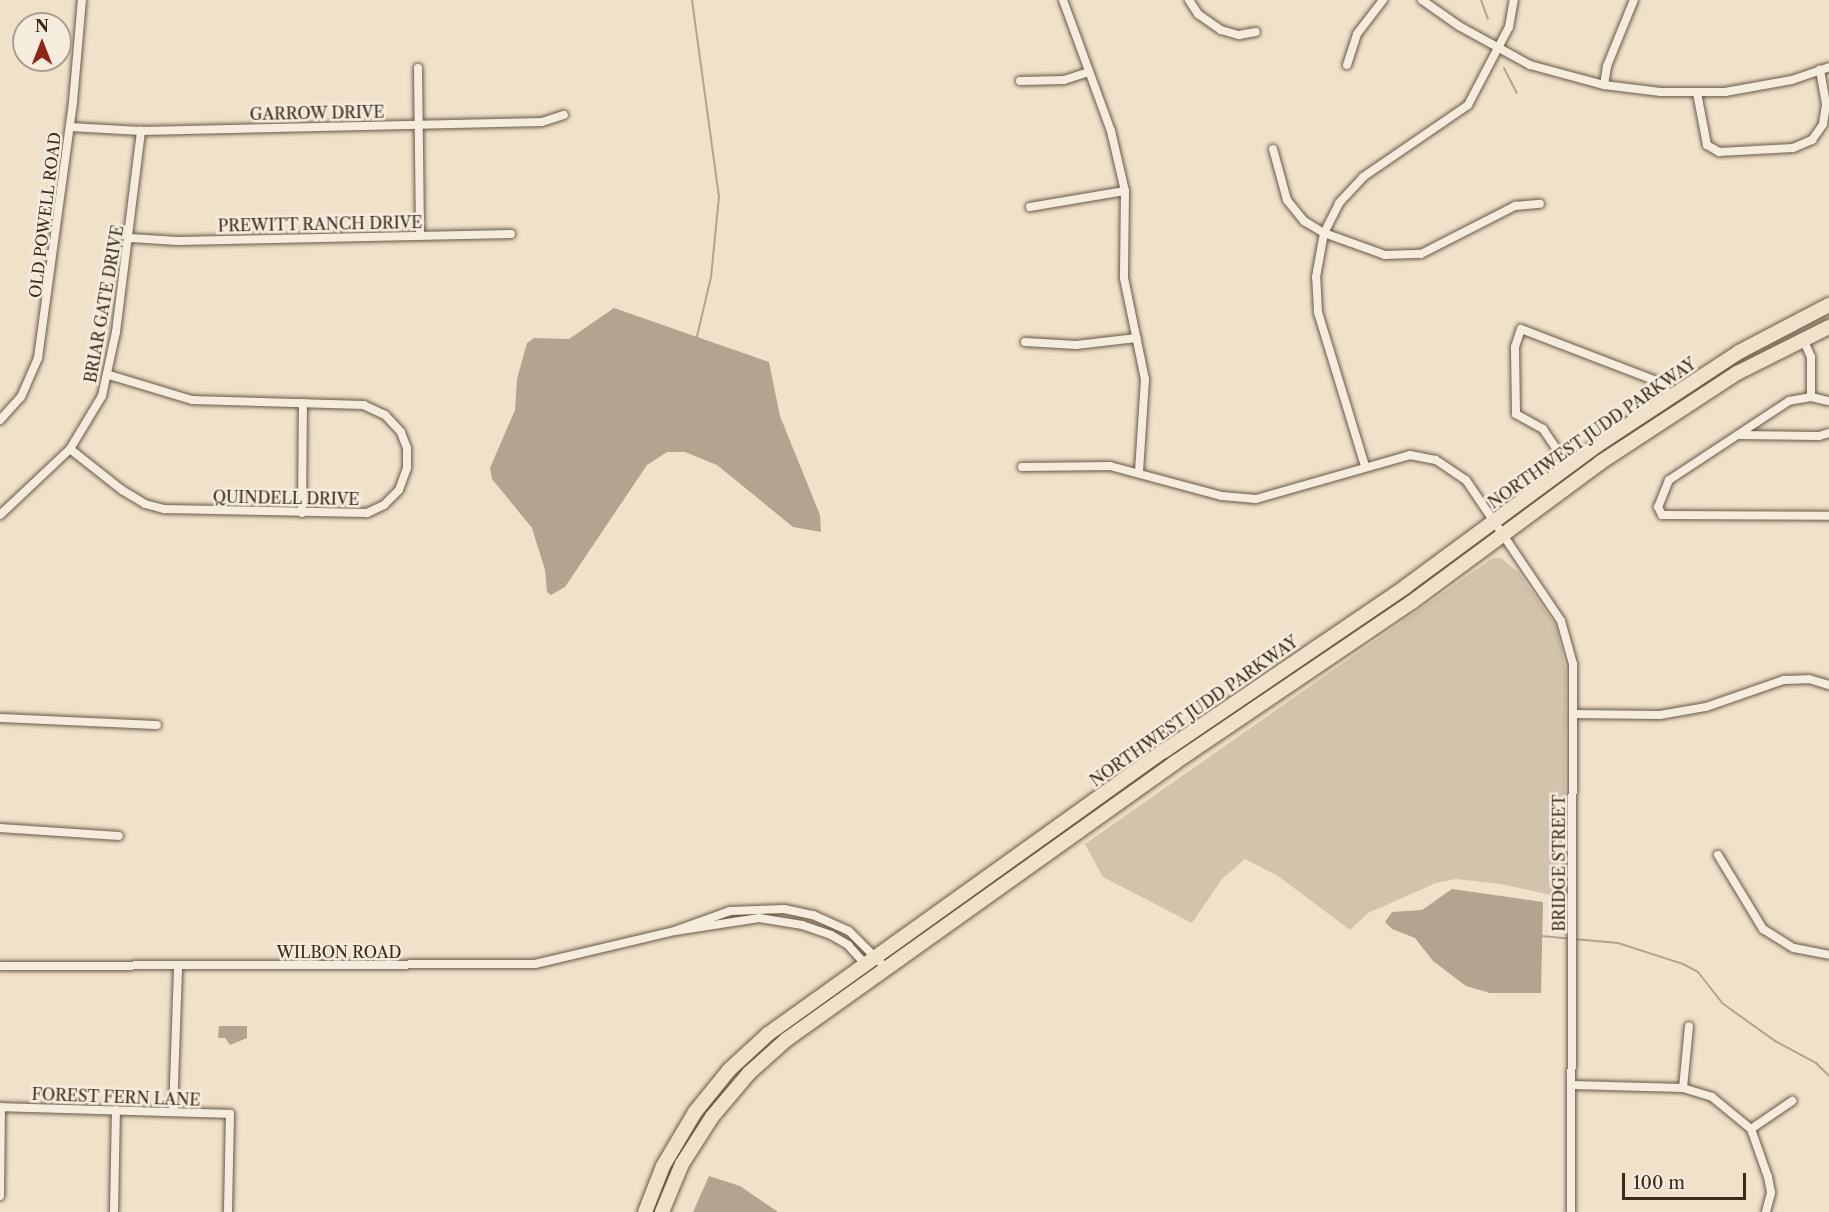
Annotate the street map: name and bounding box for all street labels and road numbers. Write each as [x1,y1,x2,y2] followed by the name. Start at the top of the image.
[249,102,385,124] street label: GARROW DRIVE
[25,131,65,299] street label: OLD POWELL ROAD
[217,213,423,235] street label: PREWITT RANCH DRIVE
[81,223,127,385] street label: BRIAR GATE DRIVE
[1484,353,1700,513] street label: NORTHWEST JUDD PARKWAY
[212,487,360,509] street label: QUINDELL DRIVE
[1086,631,1302,791] street label: NORTHWEST JUDD PARKWAY
[1549,794,1569,932] street label: BRIDGE STREET
[277,942,401,962] street label: WILBON ROAD
[31,1084,201,1110] street label: FOREST FERN LANE

